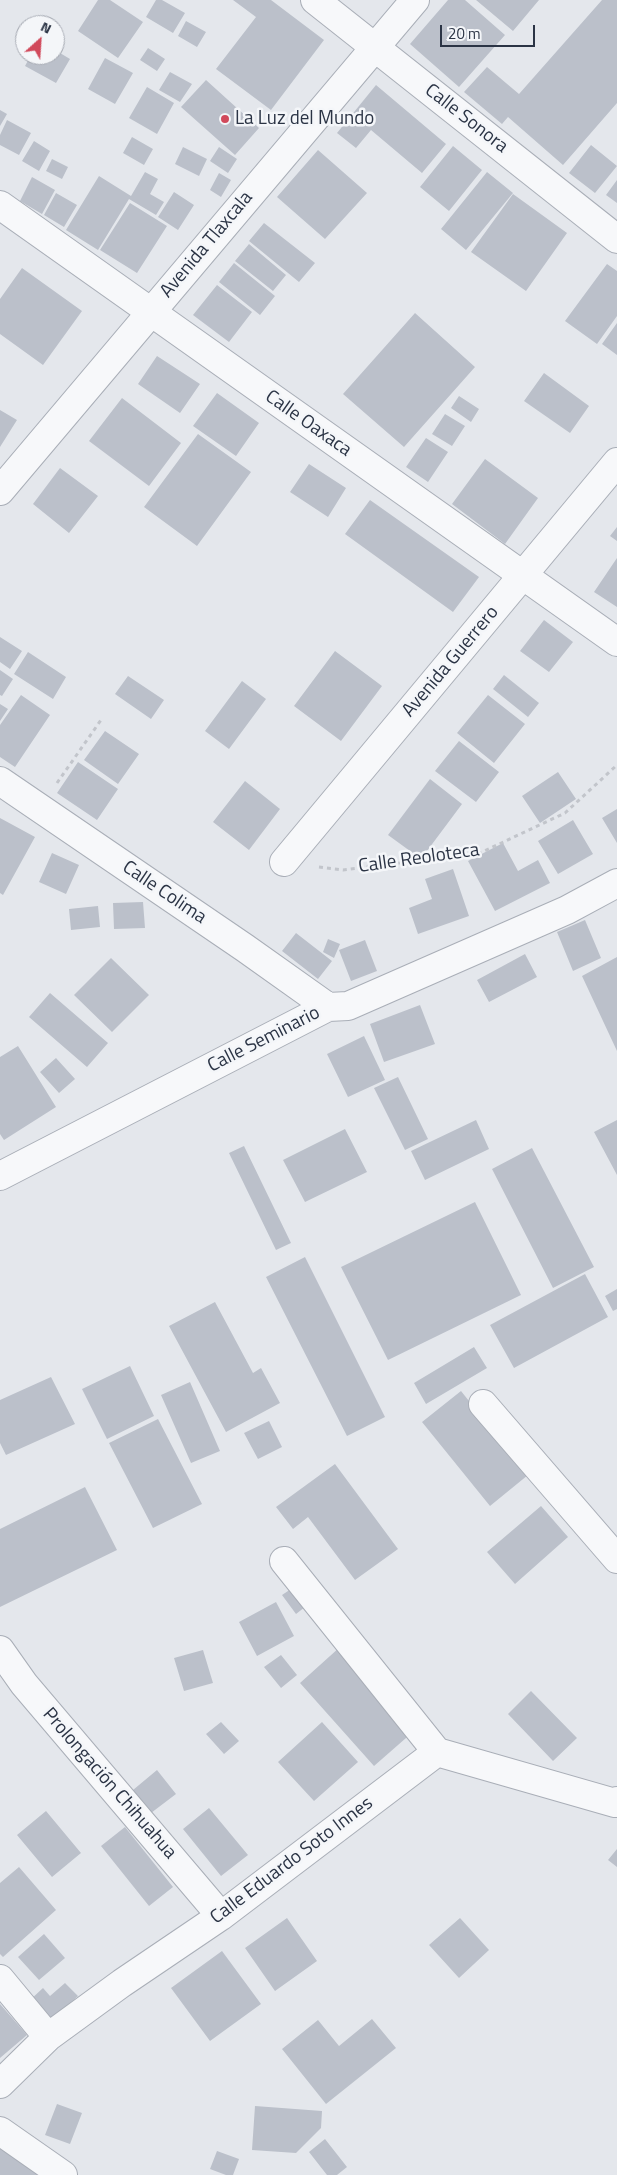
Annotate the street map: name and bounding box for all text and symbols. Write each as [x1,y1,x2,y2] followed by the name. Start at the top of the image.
[15,15,65,65] north arrow
[37,15,55,39] text: N
[442,15,537,47] scale bar
[448,22,481,45] text: 20 m
[420,80,512,158] street label: Calle Sonora
[235,108,374,130] place label: La Luz del Mundo
[219,113,231,125] marker: La Luz del Mundo
[156,187,258,303] street label: Avenida Tlaxcala
[260,386,356,462] street label: Calle Oaxaca
[398,602,504,722] street label: Avenida Guerrero
[357,839,481,879] street label: Calle Reoloteca
[118,857,210,929] street label: Calle Colima
[204,1002,324,1078] street label: Calle Seminario
[37,1704,181,1864] street label: Prolongación Chihuahua
[206,1792,378,1930] street label: Calle Eduardo Soto Innes

